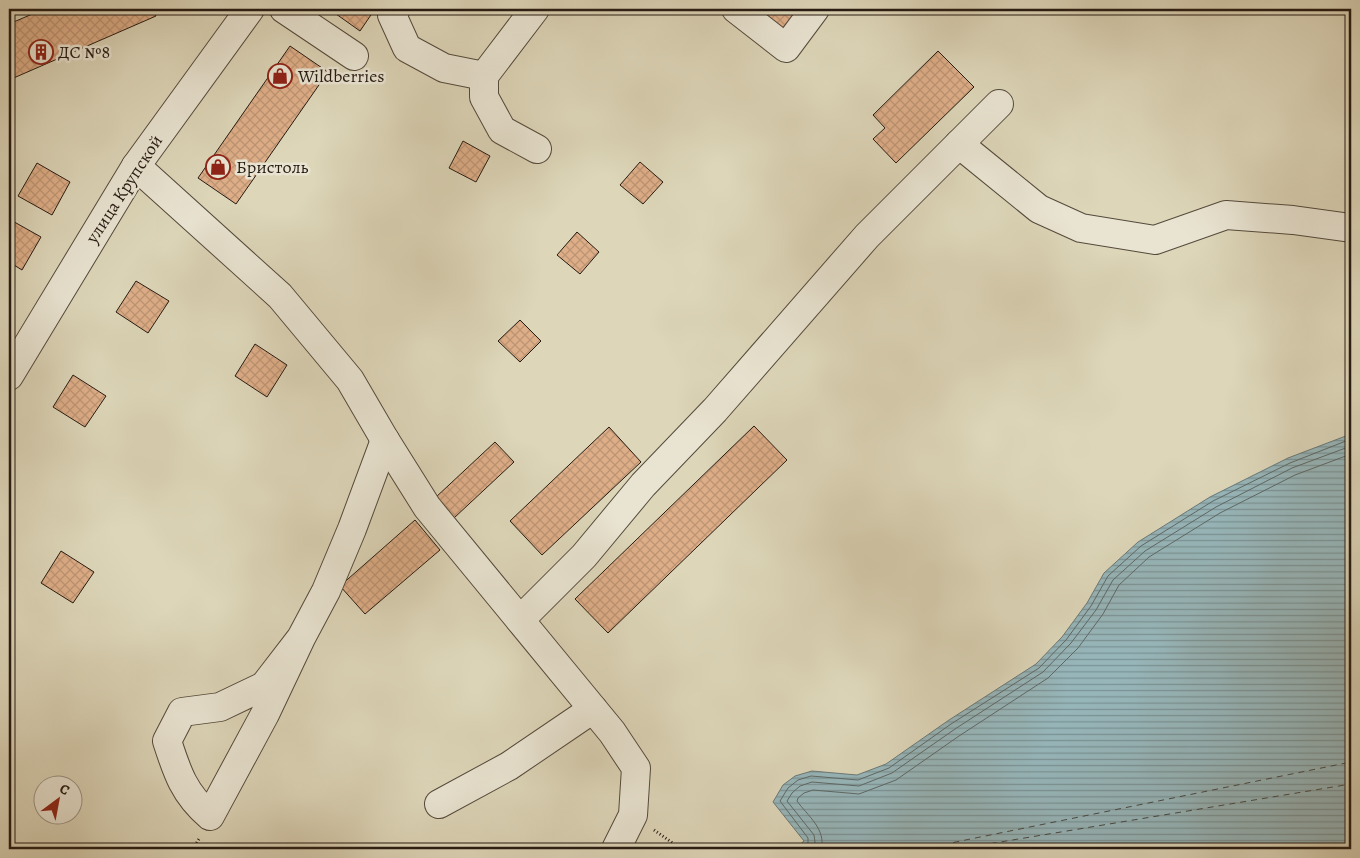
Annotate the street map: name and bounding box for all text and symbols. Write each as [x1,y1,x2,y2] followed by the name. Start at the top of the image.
[28,39,54,65] building icon: ДС №8
[58,40,110,64] place label: ДС №8
[267,63,293,89] shop icon: Wildberries
[297,64,385,88] place label: Wildberries
[79,130,168,249] street label: улица Крупской
[205,154,231,180] shop icon: Бристоль
[236,155,309,179] place label: Бристоль
[32,776,82,826] north arrow
[56,779,74,800] text: С

